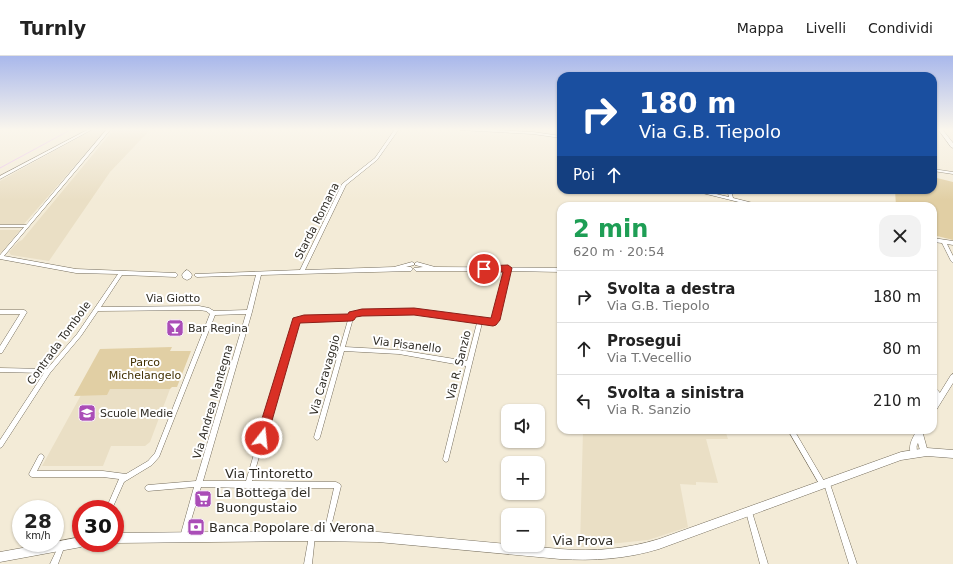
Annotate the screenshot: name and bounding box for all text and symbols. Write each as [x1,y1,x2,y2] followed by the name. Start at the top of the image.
[20,17,86,39] text: Turnly
[737,20,784,36] text: Mappa
[806,20,846,36] text: Livelli
[868,20,933,36] text: Condividi
[639,87,736,120] text: 180 m
[573,88,625,140] icon: right
[639,121,781,142] text: Via G.B. Tiepolo
[603,164,625,186] icon: ahead
[573,166,595,184] text: Poi
[292,180,342,262] street label: Starda Romana
[573,215,648,243] text: 2 min
[879,215,921,257] button: close
[573,244,664,259] text: 620 m · 20:54
[467,252,501,286] pin
[473,258,495,280] icon: arrive
[607,280,735,298] text: Svolta a destra
[573,286,595,308] icon: right
[873,288,921,306] text: 180 m
[146,292,200,305] street label: Via Giotto
[607,298,710,313] text: Via G.B. Tiepolo
[24,299,94,387] street label: Contrada Tombole
[165,318,185,338] bar icon: Bar Regina
[188,322,248,335] place label: Bar Regina
[444,329,474,401] street label: Via R. Sanzio
[607,332,681,350] text: Prosegui
[307,333,343,417] street label: Via Caravaggio
[372,334,442,356] street label: Via Pisanello
[573,338,595,360] icon: ahead
[883,340,921,358] text: 80 m
[190,343,236,461] street label: Via Andrea Mantegna
[607,350,692,365] text: Via T.Vecellio
[109,356,182,382] park label: Parco Michelangelo
[607,384,744,402] text: Svolta a sinistra
[573,390,595,412] icon: left
[873,392,921,410] text: 210 m
[607,402,691,417] text: Via R. Sanzio
[77,403,97,423] school or university icon: Scuole Medie
[501,404,545,552] map controls
[501,404,545,448] button: sound
[100,407,173,420] place label: Scuole Medie
[241,417,283,459] position arrow
[501,456,545,500] button: +
[225,466,313,481] street label: Via Tintoretto
[216,485,311,515] place label: La Bottega del Buongustaio
[193,489,213,509] supermarket icon: La Bottega del Buongustaio
[72,500,124,552] speed limit sign: 30
[501,508,545,552] button: −
[24,509,52,533] text: 28
[186,517,206,537] bank icon: Banca Popolare di Verona
[209,520,375,535] place label: Banca Popolare di Verona
[25,530,51,541] text: km/h
[553,533,613,548] street label: Via Prova

